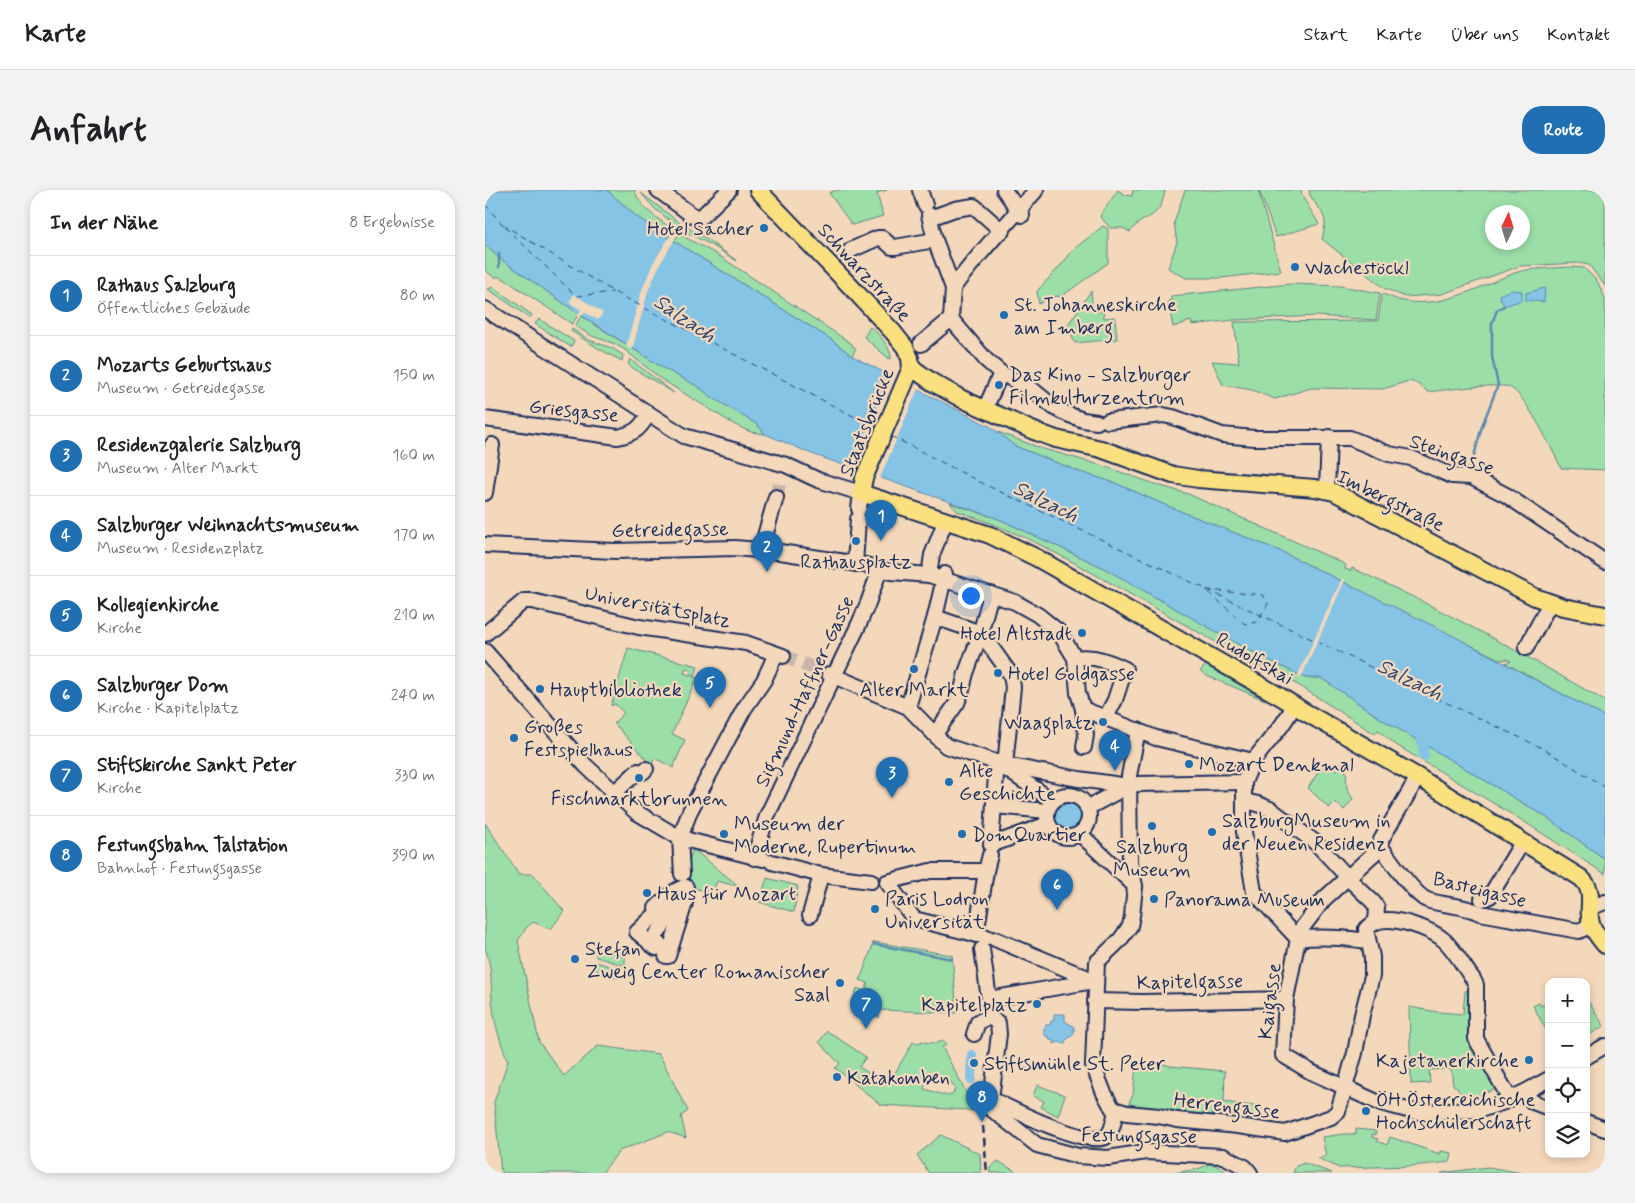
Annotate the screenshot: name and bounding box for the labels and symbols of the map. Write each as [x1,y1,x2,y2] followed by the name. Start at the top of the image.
[1485,205,1530,250] north arrow
[647,216,754,243] place label: Hotel Sacher
[811,218,917,329] street label: Schwarzstraße
[758,222,770,234] marker: Hotel Sacher
[1305,255,1409,282] place label: Wachestöckl
[1289,261,1301,273] marker: Wachestöckl
[648,288,721,350] water label: Salzach
[1014,292,1177,344] place label: St. Johanneskirche am Imberg
[998,309,1010,321] marker: St. Johanneskirche am Imberg
[1009,362,1191,412] place label: Das Kino - Salzburger Filmkulturzentrum
[833,364,901,481] street label: Staatsbrücke
[993,379,1005,391] marker: Das Kino - Salzburger Filmkulturzentrum
[528,393,620,430] street label: Griesgasse
[1405,428,1497,484] street label: Steingasse
[1331,464,1449,541] street label: Imbergstraße
[1008,474,1083,530] water label: Salzach
[865,500,897,541] pin: 1
[611,516,729,547] street label: Getreidegasse
[751,531,783,572] pin: 2
[850,535,862,547] marker: Rathausplatz
[800,549,912,576] place label: Rathausplatz
[583,580,733,635] street label: Universitätsplatz
[958,583,984,609] your location
[749,592,863,792] street label: Sigmund-Haffner-Gasse
[960,621,1072,648] place label: Hotel Altstadt
[1211,626,1298,692] street label: Rudolfskai
[1076,627,1088,639] marker: Hotel Altstadt
[1372,652,1447,708] water label: Salzach
[1008,661,1135,688] place label: Hotel Goldgasse
[908,663,920,675] marker: Alter Markt
[694,667,726,708] pin: 5
[992,667,1004,679] marker: Hotel Goldgasse
[550,677,682,704] place label: Hauptbibliothek
[860,677,969,704] place label: Alter Markt
[534,683,546,695] marker: Hauptbibliothek
[1004,710,1093,739] place label: Waagplatz
[524,714,633,764] place label: Großes Festspielhaus
[1097,716,1109,728] marker: Waagplatz
[1099,730,1131,771] pin: 4
[508,732,520,744] marker: Großes Festspielhaus
[1199,752,1354,779] place label: Mozart Denkmal
[876,757,908,798] pin: 3
[959,758,1056,808] place label: Alte Geschichte
[1183,758,1195,770] marker: Mozart Denkmal
[633,772,645,784] marker: Fischmarktbrunnen
[943,776,955,788] marker: Alte Geschichte
[551,786,727,813] place label: Fischmarktbrunnen
[1222,808,1391,858] place label: SalzburgMuseum in der Neuen Residenz
[734,811,916,861] place label: Museum der Moderne, Rupertinum
[1146,820,1158,832] marker: Salzburg Museum
[972,822,1087,849] place label: DomQuartier
[1206,826,1218,838] marker: SalzburgMuseum in der Neuen Residenz
[718,828,730,840] marker: Museum der Moderne, Rupertinum
[956,828,968,840] marker: DomQuartier
[1113,834,1191,884] place label: Salzburg Museum
[1430,866,1529,915] street label: Basteigasse
[1041,869,1073,910] pin: 6
[657,881,796,908] place label: Haus für Mozart
[885,886,989,936] place label: Paris Lodron Universität
[641,887,653,899] marker: Haus für Mozart
[1164,887,1325,914] place label: Panorama Museum
[1148,893,1160,905] marker: Panorama Museum
[869,903,881,915] marker: Paris Lodron Universität
[585,936,707,986] place label: Stefan Zweig Center
[569,953,581,965] marker: Stefan Zweig Center
[714,959,830,1009] place label: Romanischer Saal
[1252,961,1291,1041] street label: Kaigasse
[1137,968,1244,999] street label: Kapitelgasse
[834,977,846,989] marker: Romanischer Saal
[850,988,882,1029] pin: 7
[921,992,1027,1019] place label: Kapitelplatz
[1031,998,1043,1010] marker: Kapitelplatz
[1376,1048,1519,1075] place label: Kajetanerkirche
[984,1051,1166,1078] place label: Stiftsmühle St. Peter
[1523,1054,1535,1066] marker: Kajetanerkirche
[968,1057,980,1069] marker: Stiftsmühle St. Peter
[847,1065,950,1092] place label: Katakomben
[831,1071,843,1083] marker: Katakomben
[966,1081,998,1122] pin: 8
[1172,1087,1282,1128] street label: Herrengasse
[1376,1087,1535,1137] place label: ÖH Österreichische Hochschülerschaft
[1360,1105,1372,1117] marker: ÖH Österreichische Hochschülerschaft
[1081,1122,1197,1153] street label: Festungsgasse

